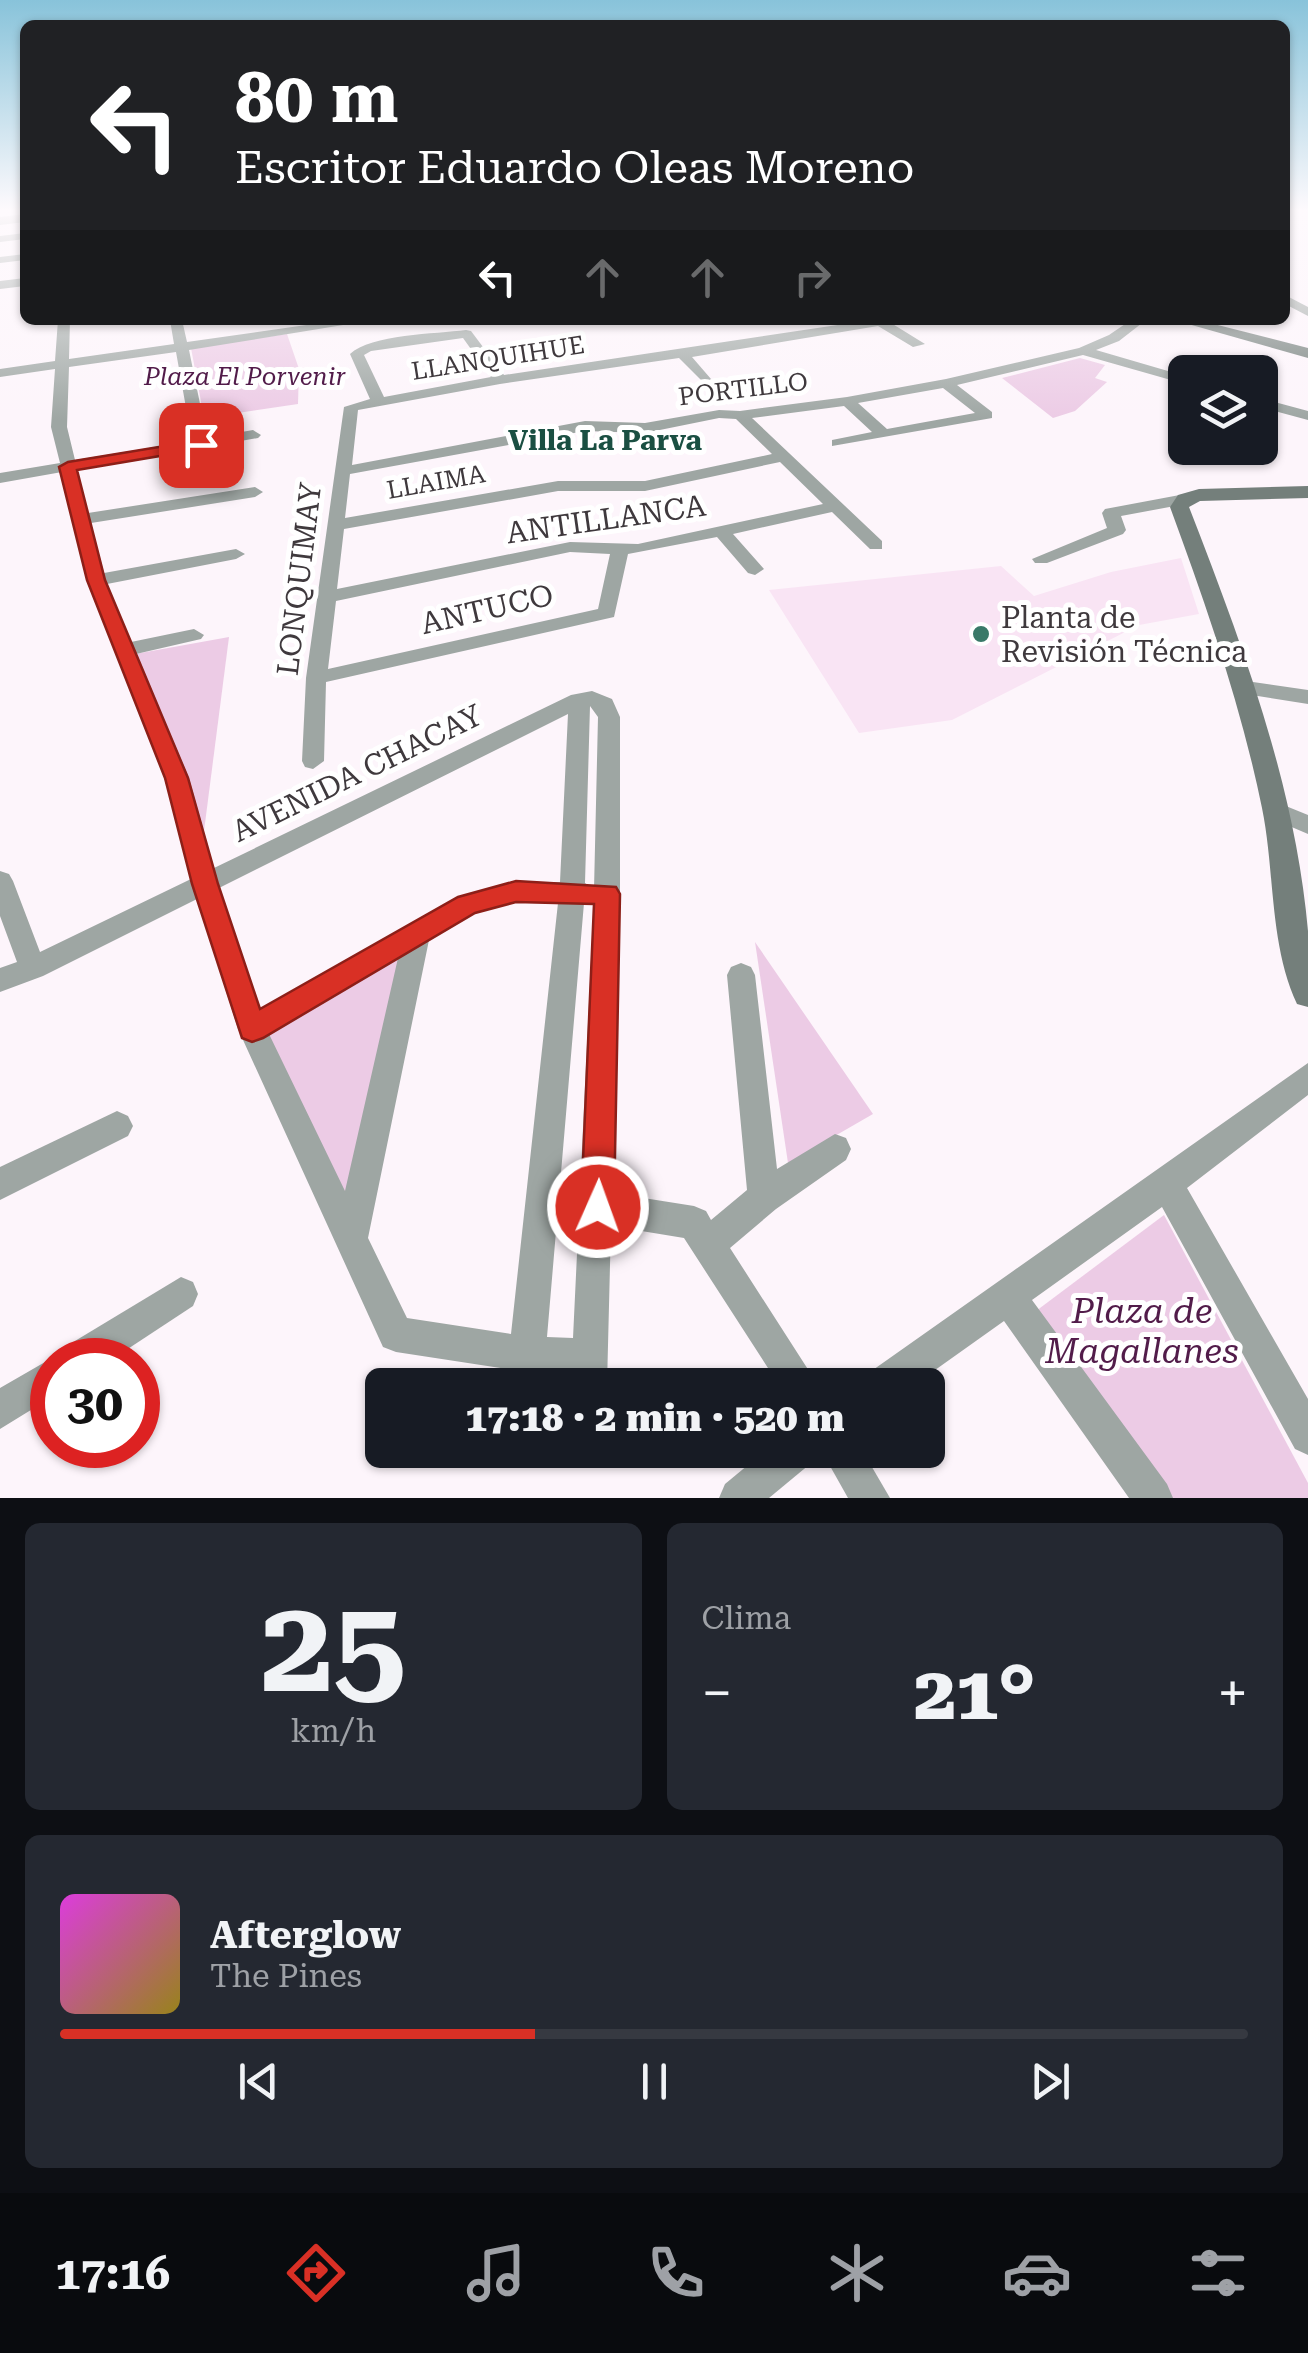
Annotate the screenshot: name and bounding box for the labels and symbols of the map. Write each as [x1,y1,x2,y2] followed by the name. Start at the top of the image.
[409,330,587,386] street label: LLANQUIHUE
[143,362,347,391] park label: Plaza El Porvenir
[677,367,809,411] street label: PORTILLO
[159,403,244,488] pin
[508,424,703,457] district label: Villa La Parva
[385,459,488,505] street label: LLAIMA
[270,480,328,677] street label: LONQUIMAY
[504,488,708,550] street label: ANTILLANCA
[418,577,556,641] street label: ANTUCO
[1001,600,1247,669] place label: Planta de Revisión Técnica
[970,623,992,645] marker: Planta de Revisión Técnica
[226,697,488,849] street label: AVENIDA CHACAY
[546,1155,650,1259] position arrow
[1044,1291,1239,1372] park label: Plaza de Magallanes
[30,1338,160,1468] speed limit sign: 30

